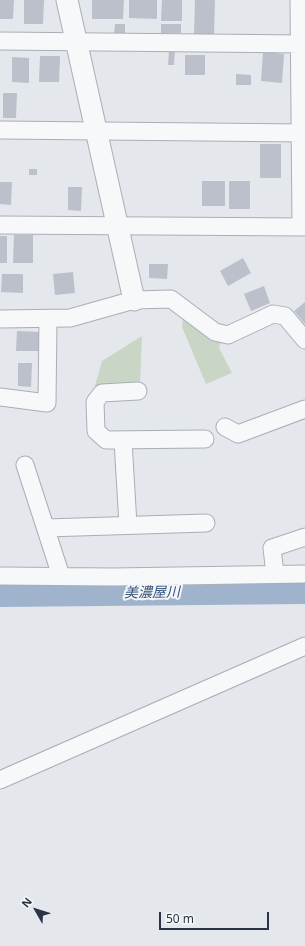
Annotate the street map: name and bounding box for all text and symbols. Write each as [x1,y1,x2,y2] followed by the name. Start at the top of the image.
[124,584,180,602] water label: 美濃屋川
[16,890,56,930] north arrow
[18,894,35,910] text: N
[161,904,271,930] scale bar
[166,910,194,927] text: 50 m

